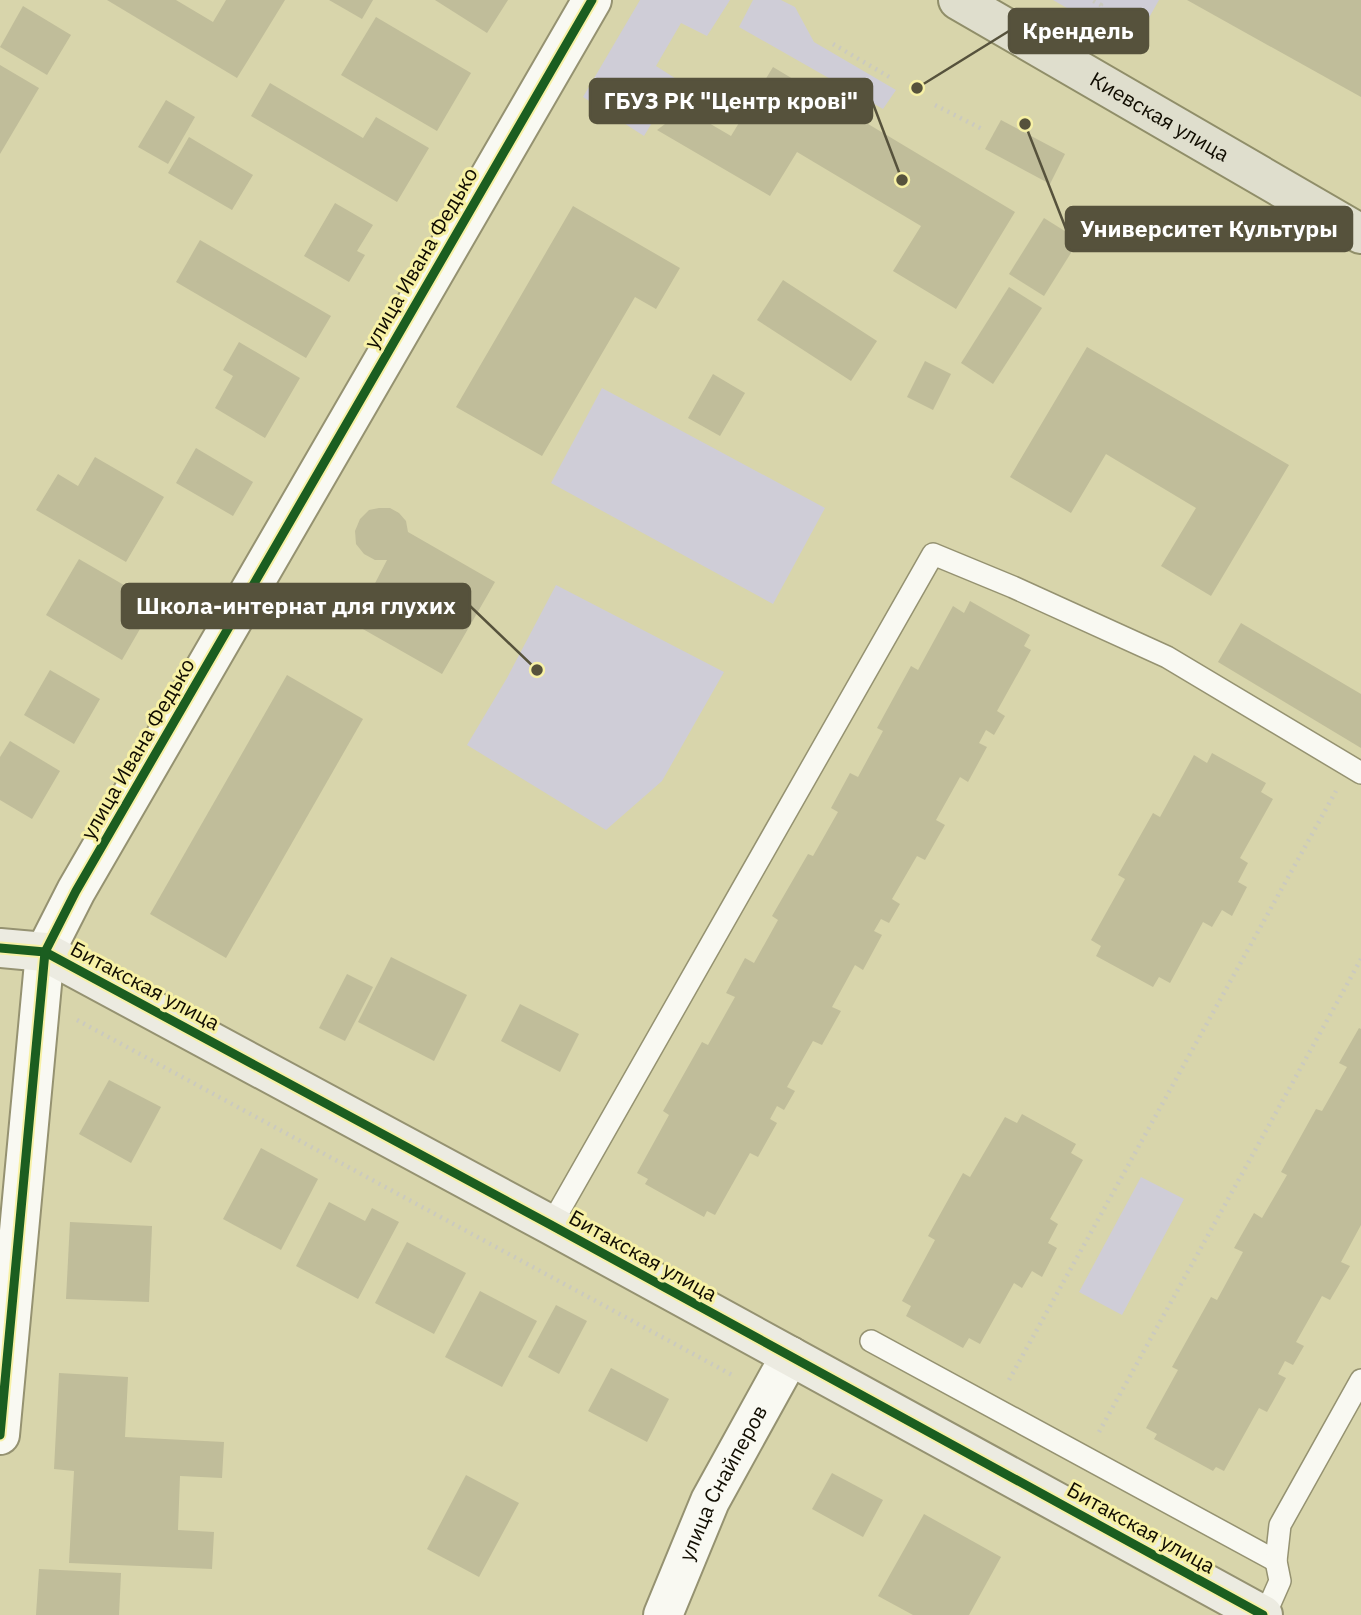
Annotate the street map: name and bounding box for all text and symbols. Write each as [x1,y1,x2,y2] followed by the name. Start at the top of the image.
[1009,9,1148,53] callout: Крендель
[1022,15,1134,45] text: Крендель
[1085,65,1235,168] street label: Киевская улица
[590,79,872,123] callout: ГБУЗ РК "Центр крові"
[604,85,858,115] text: ГБУЗ РК "Центр крові"
[357,162,484,353] street label: улица Ивана Федько
[1066,207,1352,251] callout: Университет Культуры
[1080,213,1338,243] text: Университет Культуры
[122,584,470,628] callout: Школа-интернат для глухих
[136,590,456,620] text: Школа-интернат для глухих
[74,653,201,844] street label: улица Ивана Федько
[66,934,225,1036] street label: Битакская улица
[564,1203,723,1307] street label: Битакская улица
[672,1400,773,1565] street label: улица Снайперов
[1062,1475,1221,1579] street label: Битакская улица

